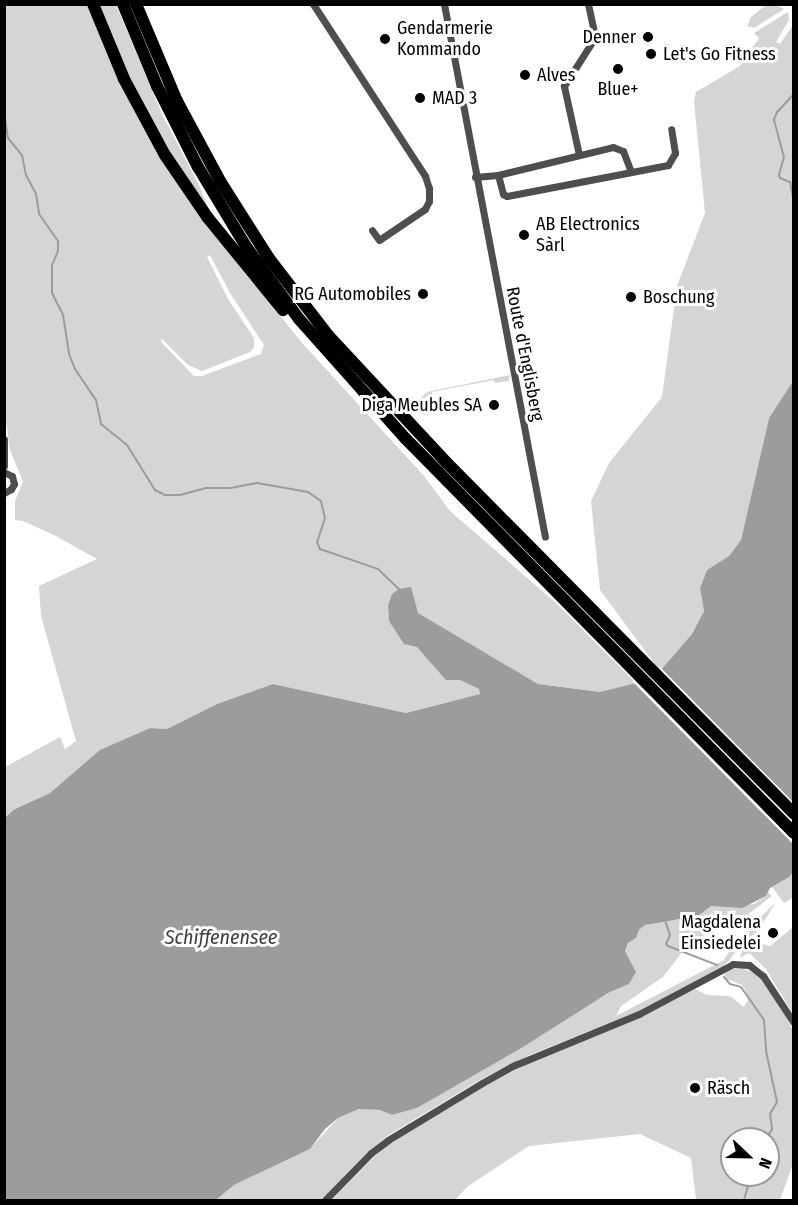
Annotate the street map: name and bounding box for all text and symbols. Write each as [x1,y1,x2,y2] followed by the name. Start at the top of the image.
[397,18,493,60] place label: Gendarmerie Kommando
[583,26,636,48] place label: Denner
[641,30,655,44] marker: Denner
[378,32,392,46] marker: Gendarmerie Kommando
[663,43,776,65] place label: Let's Go Fitness
[644,47,658,61] marker: Let's Go Fitness
[611,62,625,76] marker: Blue+
[537,64,576,86] place label: Alves
[518,68,532,82] marker: Alves
[597,78,639,100] place label: Blue+
[432,87,477,109] place label: MAD 3
[413,91,427,105] marker: MAD 3
[536,214,640,256] place label: AB Electronics Sàrl
[517,228,531,242] marker: AB Electronics Sàrl
[294,283,411,305] place label: RG Automobiles
[501,285,549,423] street label: Route d'Englisberg
[643,286,715,308] place label: Boschung
[416,287,430,301] marker: RG Automobiles
[624,290,638,304] marker: Boschung
[361,394,482,416] place label: Diga Meubles SA
[487,398,501,412] marker: Diga Meubles SA
[681,912,761,954] place label: Magdalena Einsiedelei
[165,925,277,949] water label: Schiffenensee
[766,926,780,940] marker: Magdalena Einsiedelei
[707,1077,750,1099] place label: Räsch
[688,1081,702,1095] marker: Räsch
[720,1127,780,1187] north arrow
[755,1155,776,1171] text: N

